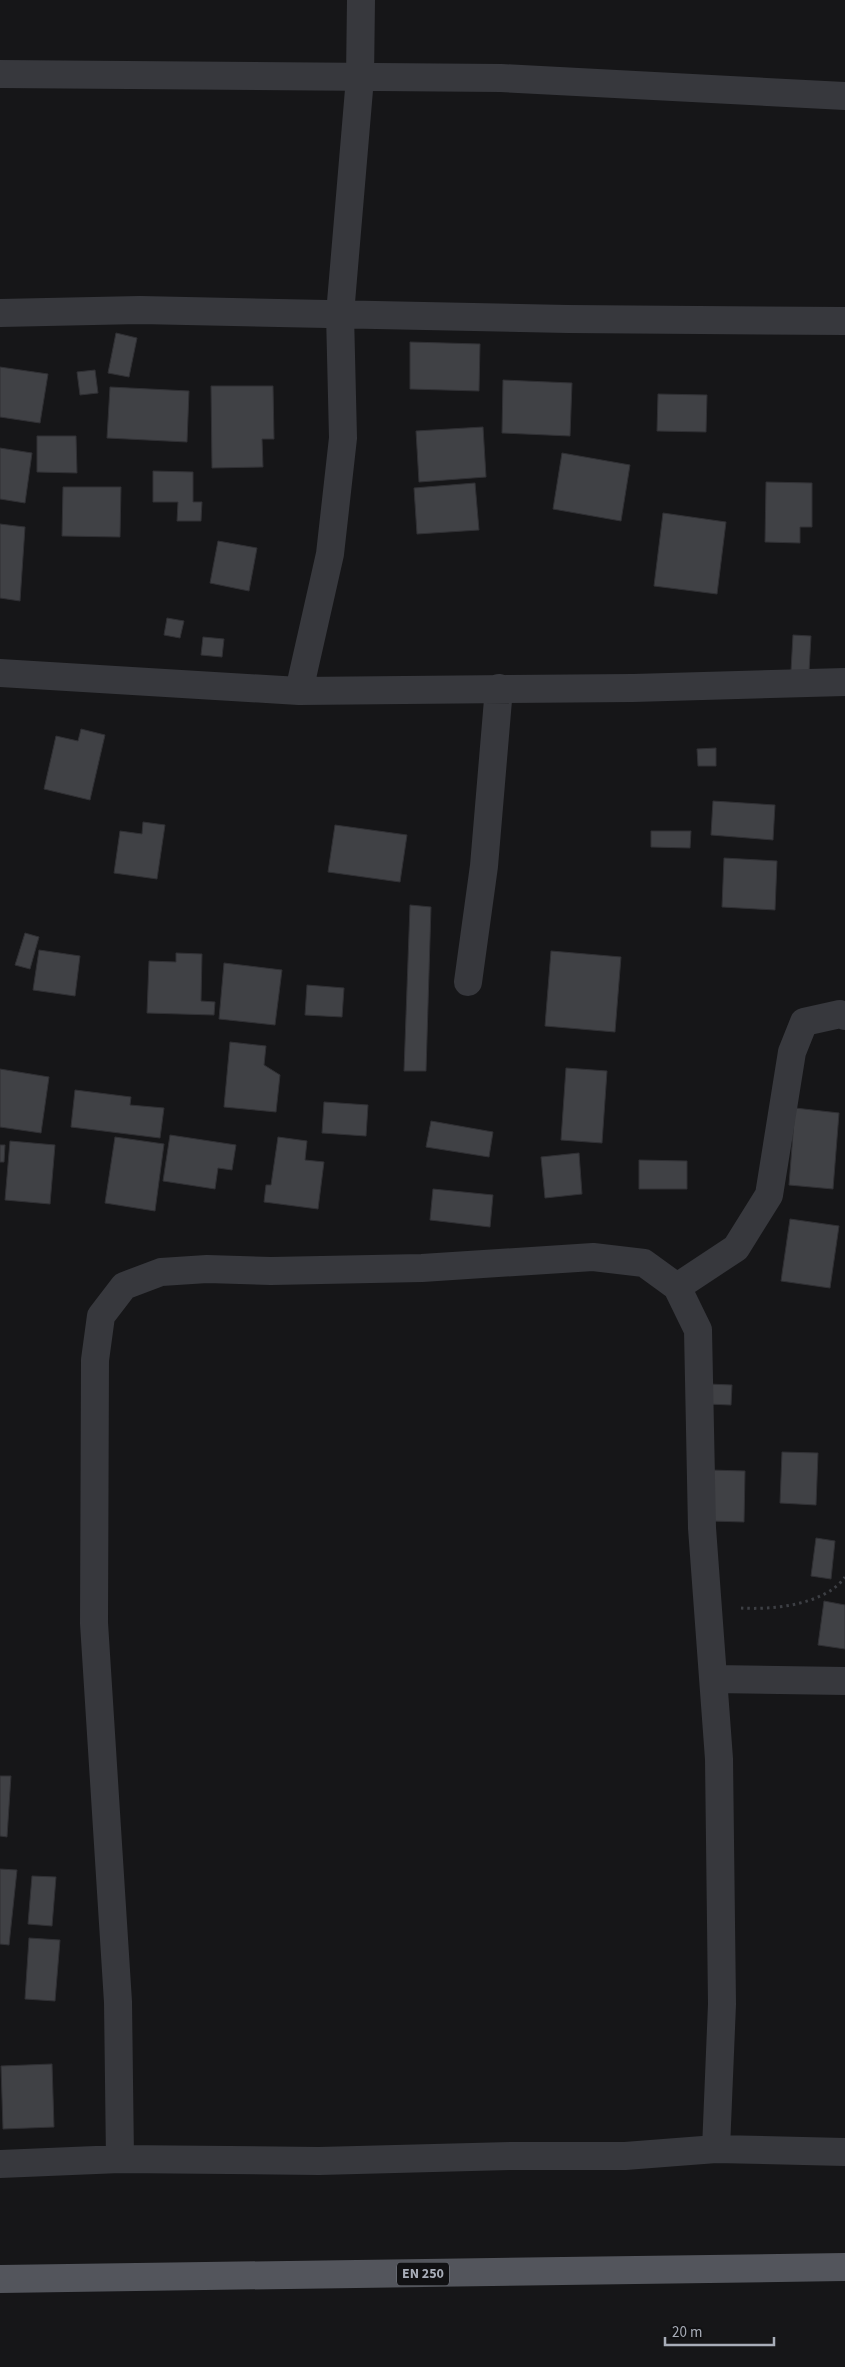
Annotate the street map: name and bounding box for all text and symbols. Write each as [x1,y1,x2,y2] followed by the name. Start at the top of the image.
[397,2262,449,2286] road number: EN 250
[665,2314,774,2346] scale bar
[672,2322,702,2343] text: 20 m

